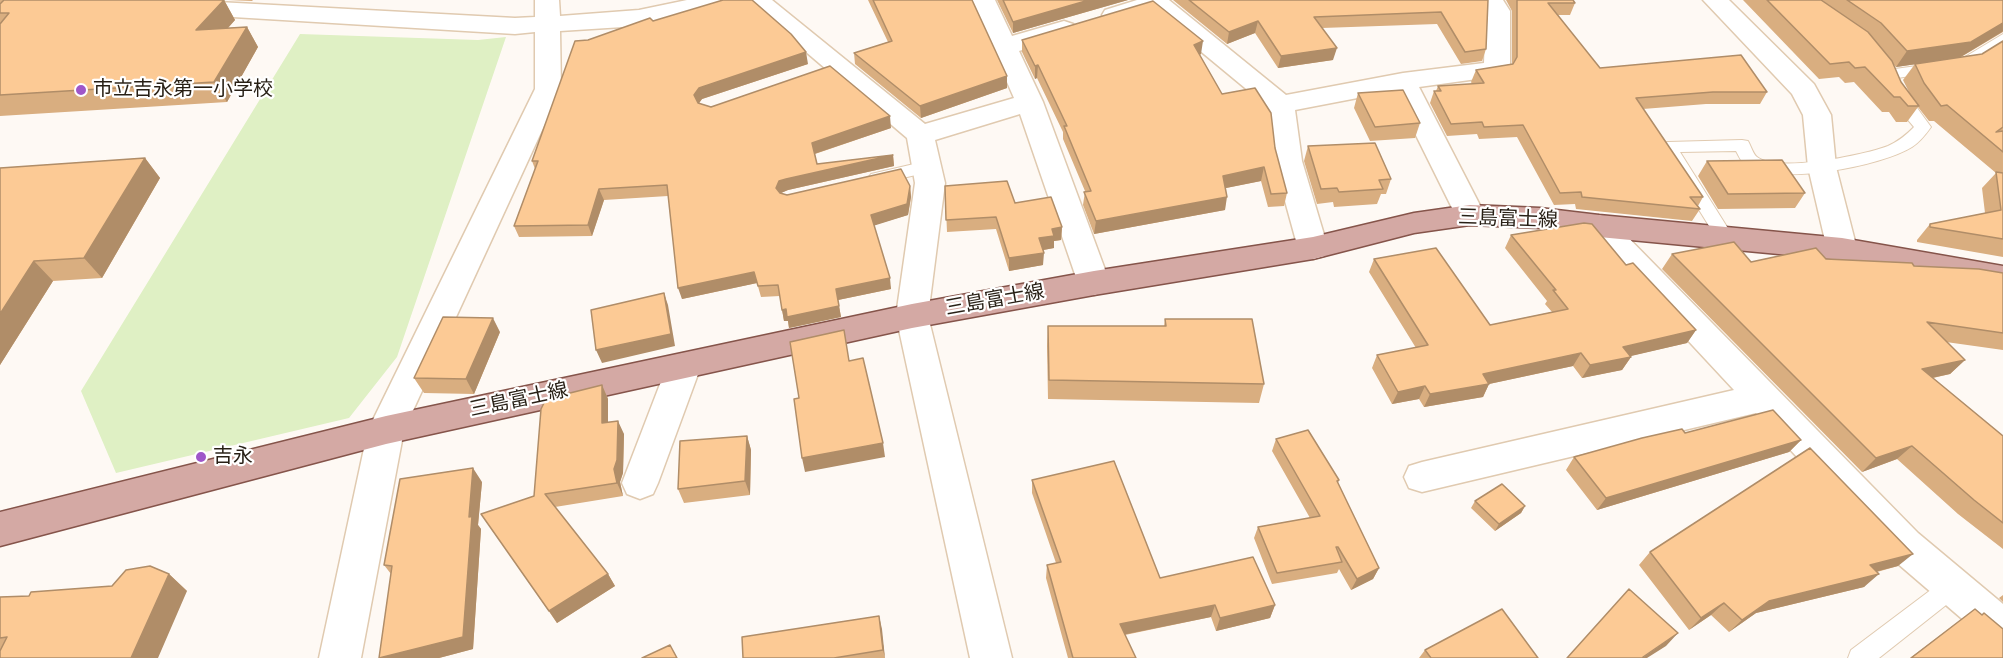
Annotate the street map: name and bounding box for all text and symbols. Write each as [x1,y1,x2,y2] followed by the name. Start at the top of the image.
[93,78,273,102] place label: 市立吉永第一小学校
[74,83,88,97] marker: 市立吉永第一小学校
[1458,206,1558,234] street label: 三島富士線
[944,280,1046,322] street label: 三島富士線
[468,379,570,423] street label: 三島富士線
[213,445,253,469] place label: 吉永
[194,450,208,464] marker: 吉永

